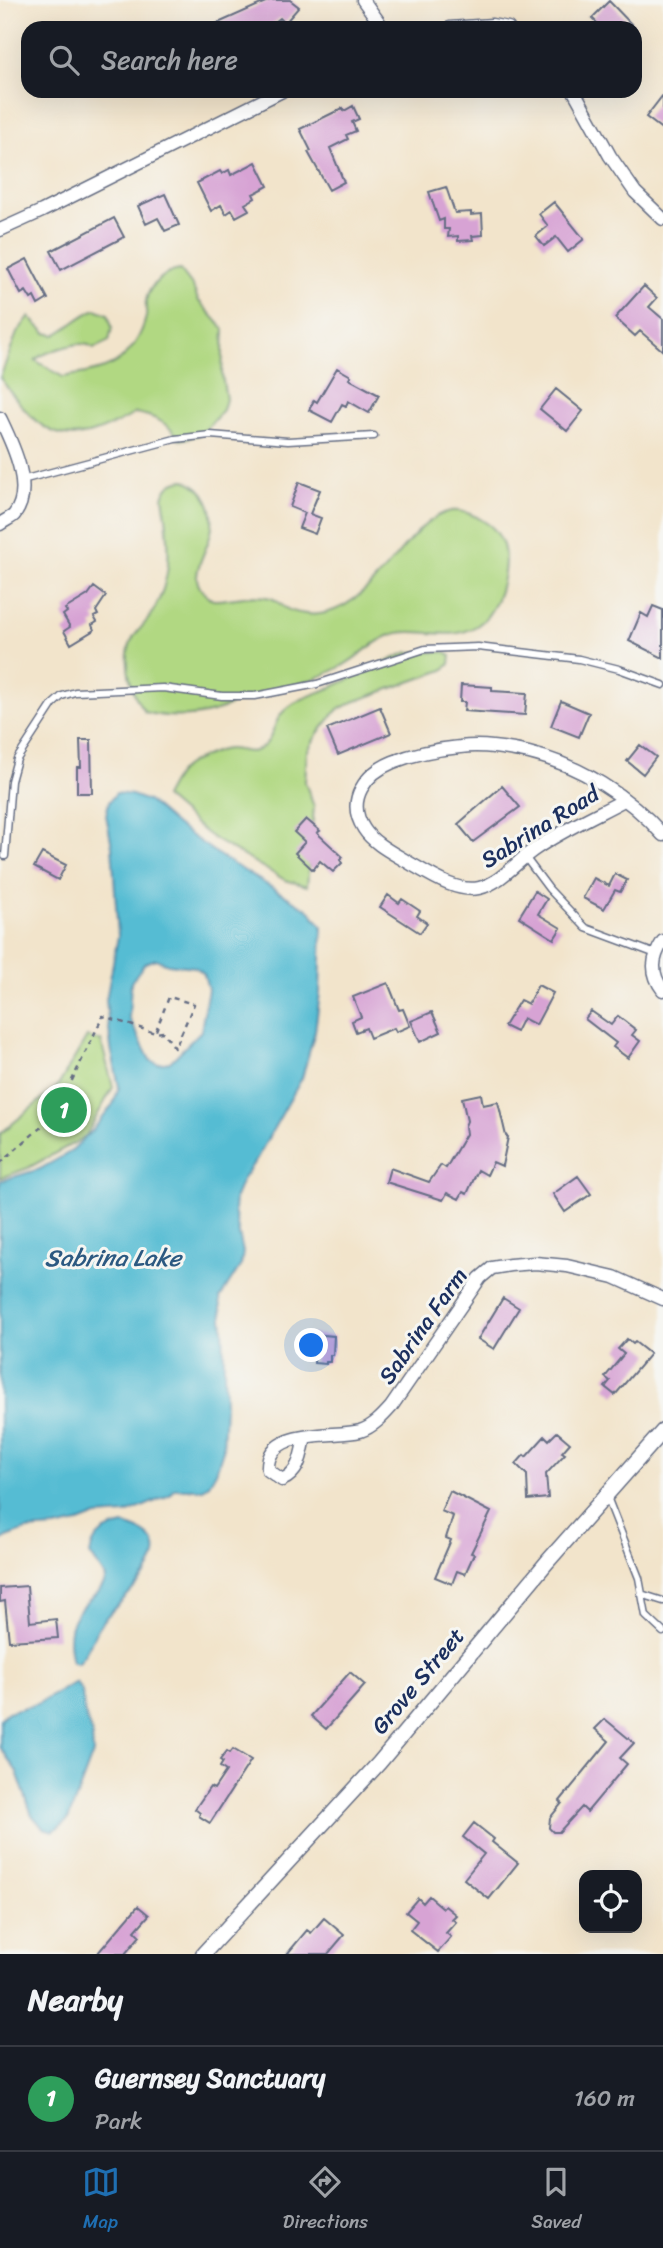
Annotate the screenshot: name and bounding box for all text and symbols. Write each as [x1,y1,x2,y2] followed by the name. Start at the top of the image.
[21,21,642,98] search box
[101,37,238,83] text: Search here
[45,41,83,79] icon: search
[472,773,609,880] street label: Sabrina Road
[41,1084,87,1136] pin: 1
[45,1237,184,1279] water label: Sabrina Lake
[367,1259,479,1393] street label: Sabrina Farm
[294,1328,328,1362] your location
[360,1618,476,1744] street label: Grove Street
[579,1870,642,1933] map controls
[579,1870,642,1933] button: locate
[28,1973,123,2027] text: Nearby
[95,2055,325,2101] text: Guernsey Sanctuary
[46,2078,56,2119] text: 1
[574,2078,635,2119] text: 160 m
[95,2101,142,2142] text: Park
[82,2163,120,2238] tab: Map
[283,2163,368,2238] tab: Directions
[531,2163,581,2238] tab: Saved

